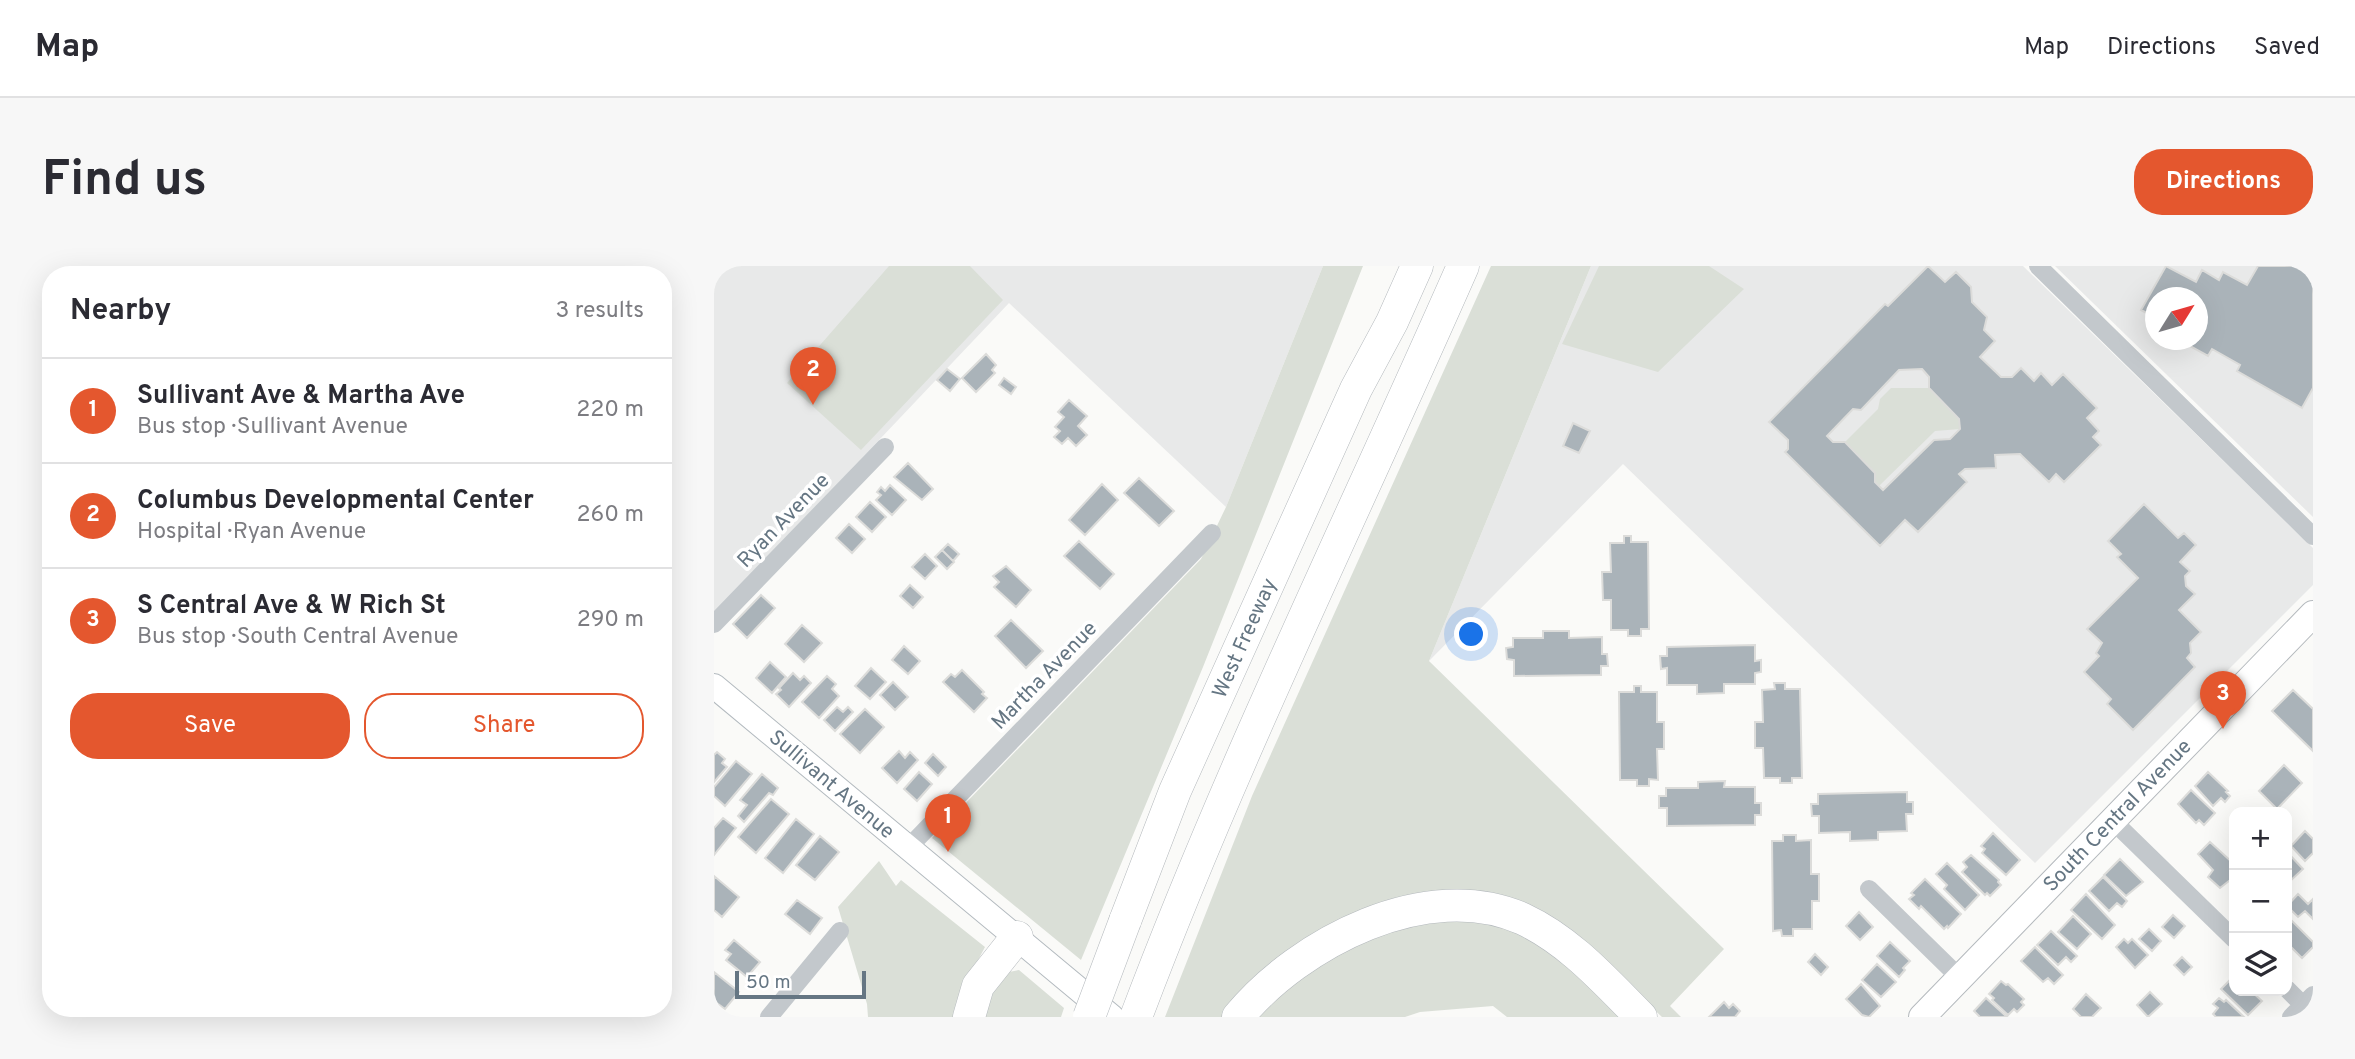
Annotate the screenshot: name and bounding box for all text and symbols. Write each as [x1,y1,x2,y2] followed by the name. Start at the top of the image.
[35,27,99,69] text: Map
[2024,33,2069,63] text: Map
[2107,33,2216,63] text: Directions
[2254,33,2320,63] text: Saved
[2134,149,2313,215] button: Directions
[42,151,207,213] text: Find us
[2145,287,2208,350] north arrow
[70,293,171,330] text: Nearby
[555,297,644,326] text: 3 results
[790,347,836,405] pin: 2
[137,380,465,413] text: Sullivant Ave & Martha Ave
[88,396,98,425] text: 1
[576,396,644,425] text: 220 m
[137,413,408,442] text: Bus stop · Sullivant Avenue
[732,468,836,574] street label: Ryan Avenue
[137,485,534,518] text: Columbus Developmental Center
[86,501,100,530] text: 2
[577,501,644,530] text: 260 m
[137,518,366,547] text: Hospital · Ryan Avenue
[1207,574,1284,703] street label: West Freeway
[137,590,446,623] text: S Central Ave & W Rich St
[86,606,100,635] text: 3
[577,606,644,635] text: 290 m
[986,616,1104,736] street label: Martha Avenue
[1454,617,1488,651] your location
[137,623,458,652] text: Bus stop · South Central Avenue
[2200,671,2246,729] pin: 3
[70,693,350,759] button: Save
[364,693,644,759] button: Share
[763,725,900,846] street label: Sullivant Avenue
[2038,734,2198,898] street label: South Central Avenue
[925,794,971,852] pin: 1
[2229,807,2292,996] map controls
[2229,807,2292,870] button: +
[2229,870,2292,933] button: −
[2229,933,2292,996] button: layers
[735,968,866,1000] scale bar
[746,971,791,995] text: 50 m

